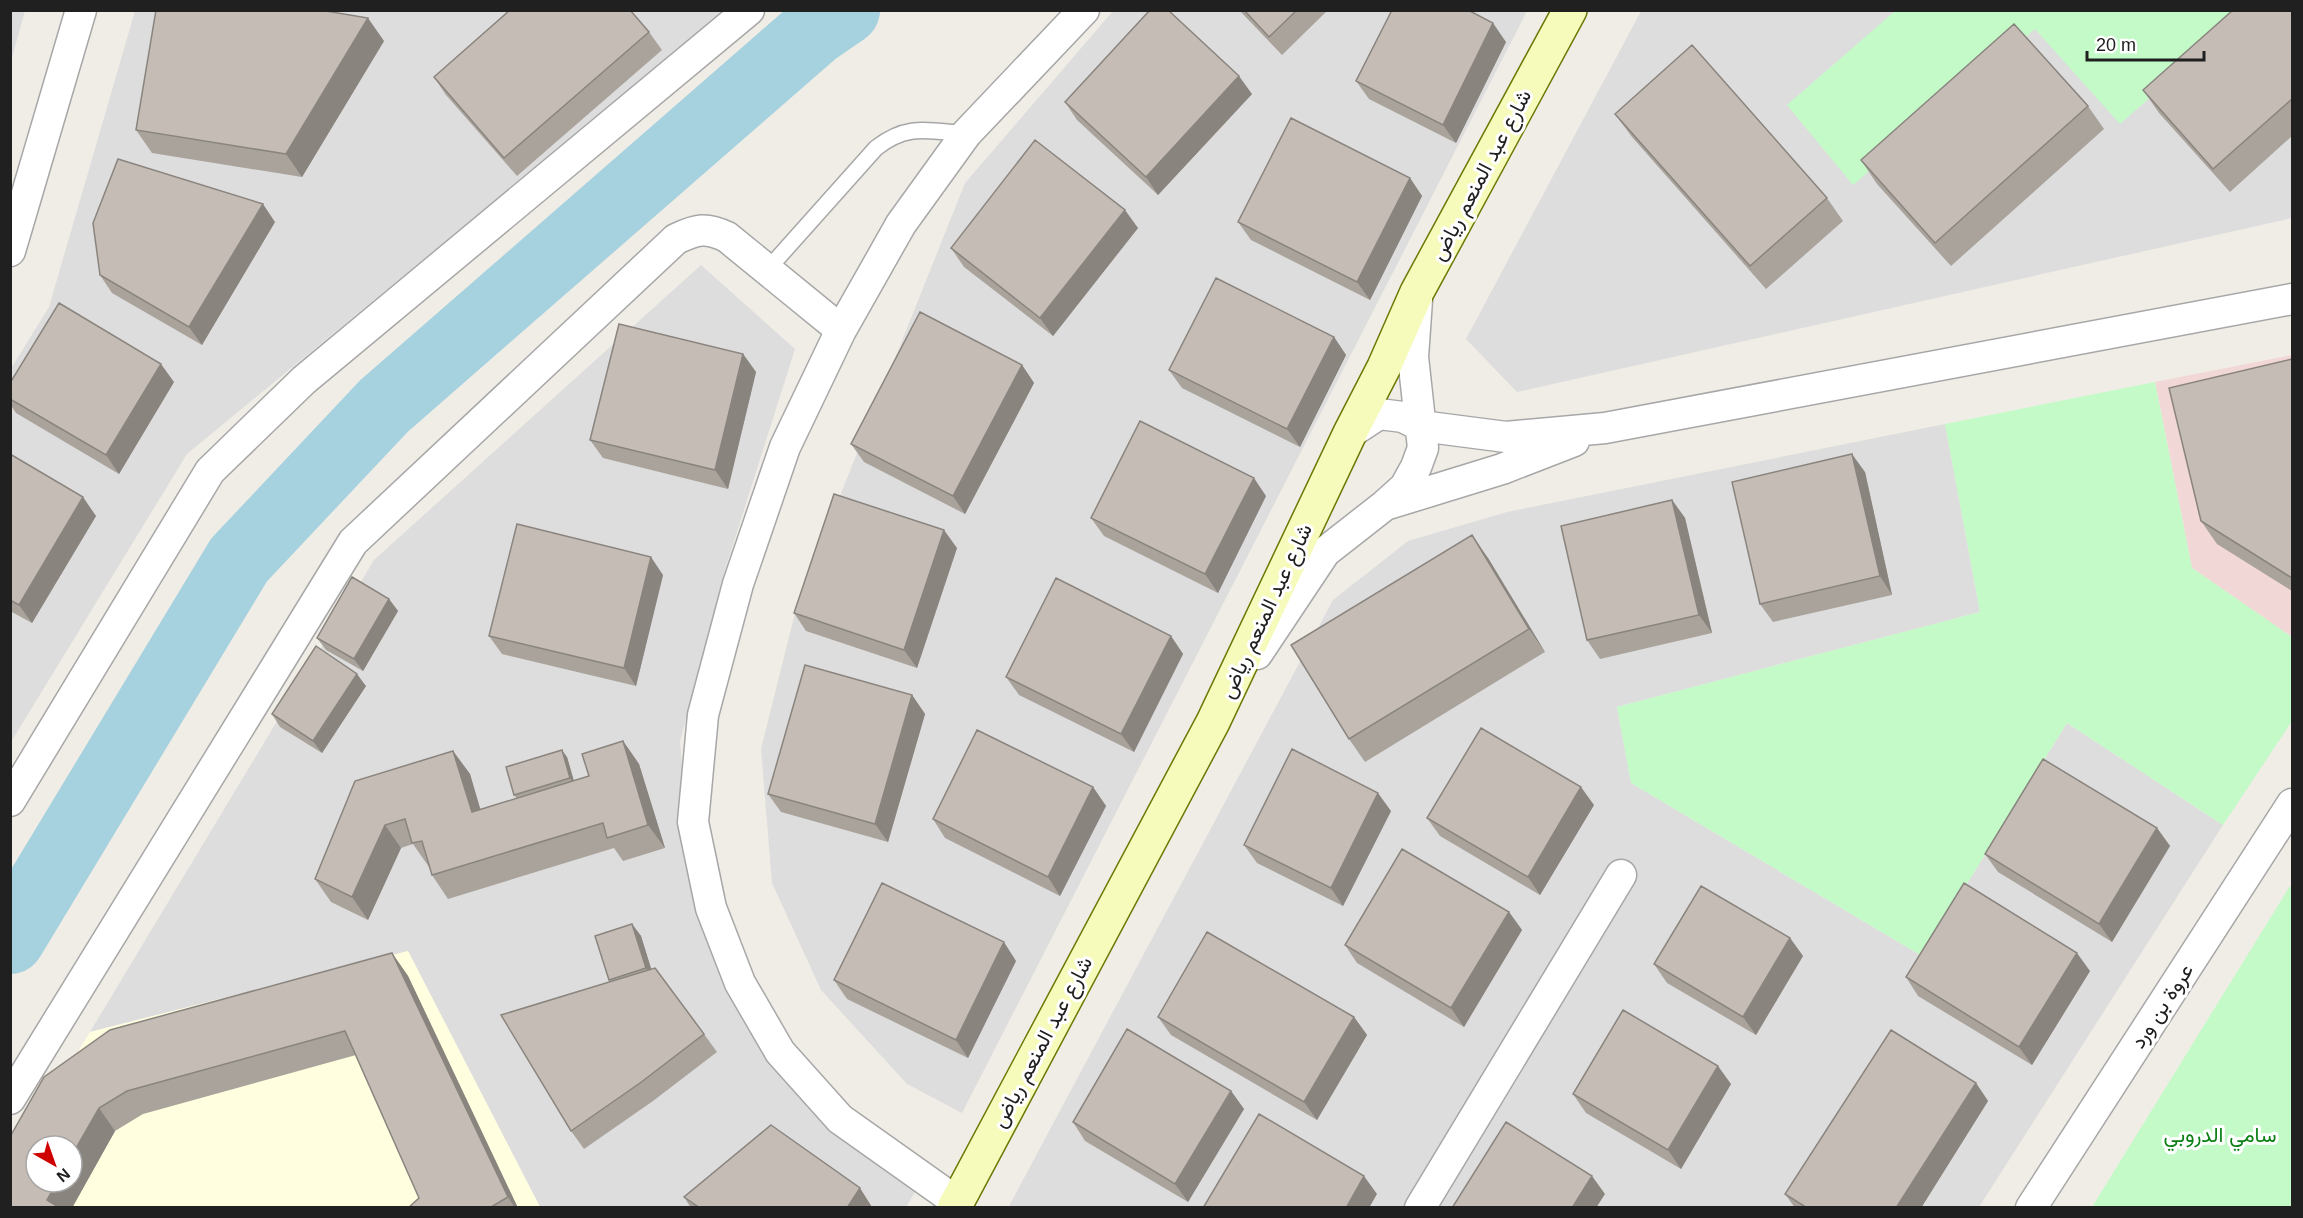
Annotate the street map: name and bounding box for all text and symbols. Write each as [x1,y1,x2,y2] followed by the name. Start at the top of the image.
[2087,24,2204,62] scale bar
[2096,35,2136,55] text: 20 m
[1426,86,1538,265] street label: شارع عبد المنعم رياض
[1215,520,1319,703] street label: شارع عبد المنعم رياض
[987,953,1099,1132] street label: شارع عبد المنعم رياض
[2126,959,2199,1053] street label: عروة بن ورد
[2163,1123,2277,1152] park label: سامي الدروبي
[24,1134,84,1194] north arrow
[53,1165,73,1185] text: N

